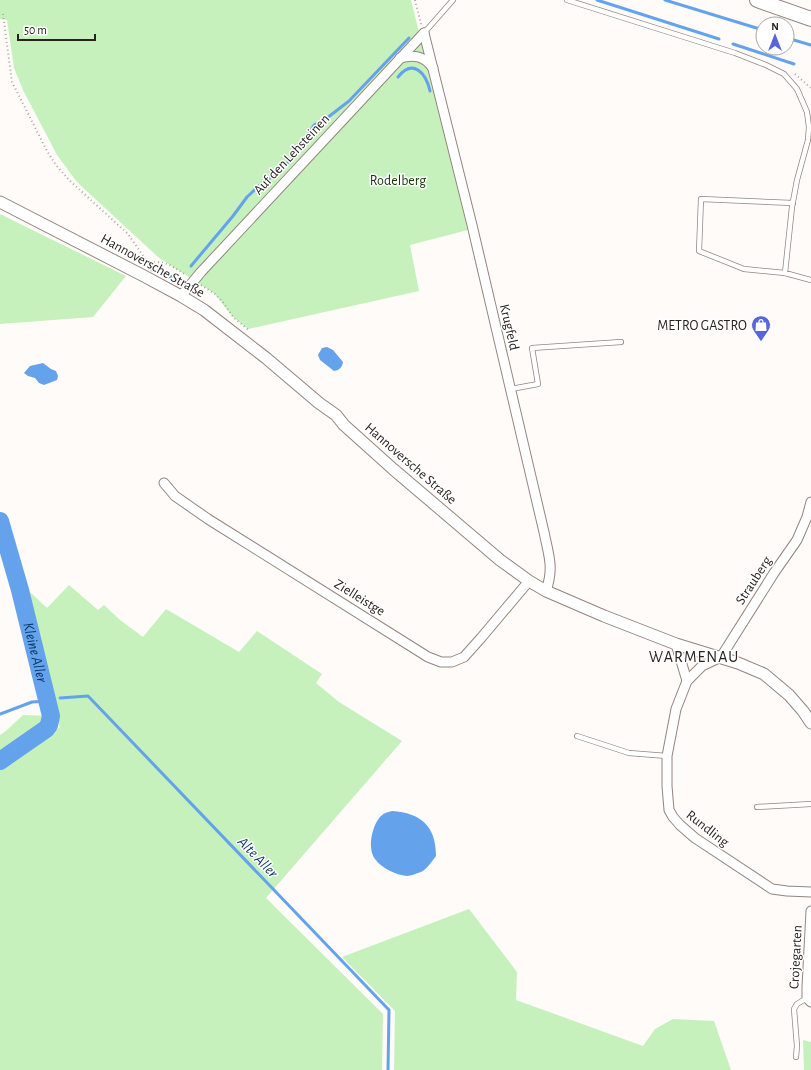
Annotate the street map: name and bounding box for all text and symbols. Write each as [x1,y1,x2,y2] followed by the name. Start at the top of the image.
[18,16,95,42] scale bar
[755,16,795,56] north arrow
[771,21,779,32] text: N
[24,24,47,36] text: 50 m
[251,112,332,198] street label: Auf den Lehsteinen
[370,174,426,188] park label: Rodelberg
[98,232,207,300] street label: Hannoversche Straße
[497,303,521,352] street label: Krugfeld
[750,314,772,342] shop icon: METRO GASTRO
[657,319,747,333] place label: METRO GASTRO
[362,420,459,507] street label: Hannoversche Straße
[733,554,775,607] street label: Strauberg
[332,577,387,619] street label: Zielleistge
[20,621,50,685] water label: Kleine Aller
[649,649,739,665] district label: WARMENAU
[683,808,731,850] street label: Rundling
[234,833,281,881] water label: Alte Aller
[787,925,805,989] street label: Crojegarten

